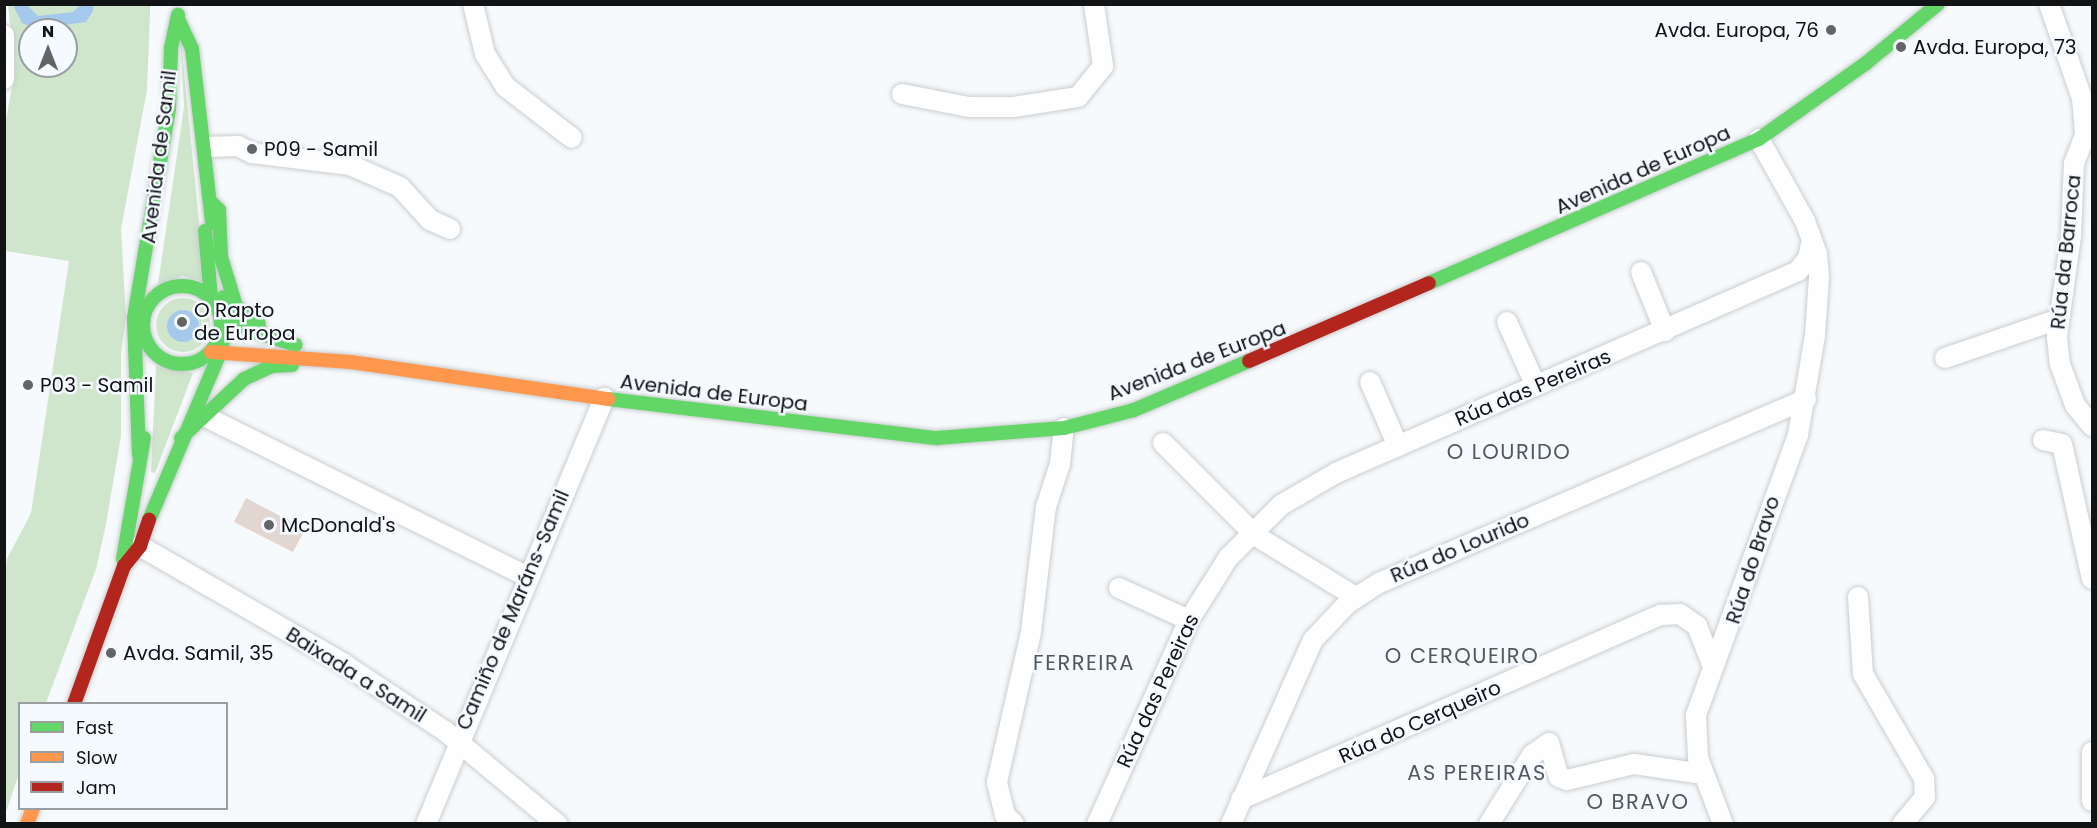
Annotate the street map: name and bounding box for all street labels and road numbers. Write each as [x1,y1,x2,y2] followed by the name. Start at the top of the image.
[136,69,182,245] street label: Avenida de Samil
[1552,121,1734,219] street label: Avenida de Europa
[2046,173,2086,331] street label: Rúa da Barroca
[1105,316,1289,406] street label: Avenida de Europa
[1452,344,1614,432] street label: Rúa das Pereiras
[619,370,809,416] street label: Avenida de Europa
[451,486,575,734] street label: Camiño de Maráns-Samil
[1721,493,1785,627] street label: Rúa do Bravo
[1387,508,1533,588] street label: Rúa do Lourido
[1112,610,1204,772] street label: Rúa das Pereiras
[281,622,431,728] street label: Baixada a Samil
[1335,676,1505,768] street label: Rúa do Cerqueiro

